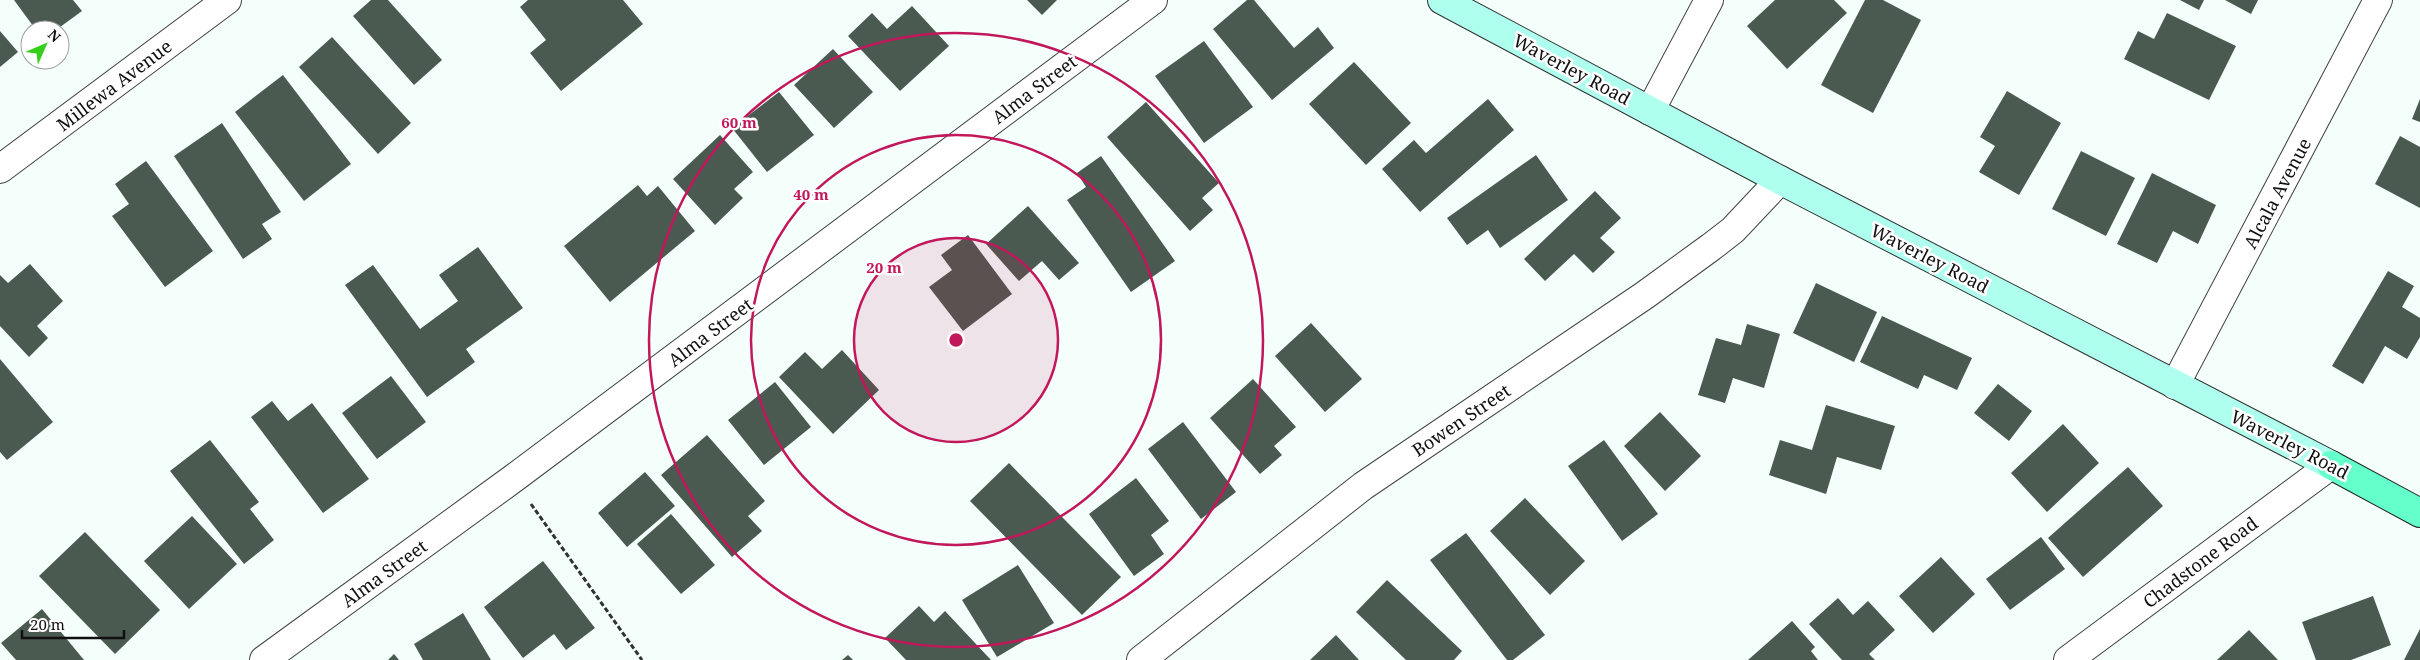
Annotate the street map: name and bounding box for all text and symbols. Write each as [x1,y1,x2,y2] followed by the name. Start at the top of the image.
[20,20,70,70] north arrow
[44,25,65,46] text: N
[1509,28,1635,110] street label: Waverley Road
[52,34,176,136] street label: Millewa Avenue
[987,49,1081,129] street label: Alma Street
[721,112,757,132] text: 60 m
[2238,134,2316,252] street label: Alcala Avenue
[793,184,829,204] text: 40 m
[1867,218,1993,298] street label: Waverley Road
[866,257,902,277] text: 20 m
[663,292,757,372] street label: Alma Street
[947,331,965,349] centre of rings
[1407,378,1515,462] street label: Bowen Street
[2227,404,2353,484] street label: Waverley Road
[2138,511,2262,613] street label: Chadstone Road
[336,534,432,612] street label: Alma Street
[22,608,125,640] scale bar
[30,614,65,634] text: 20 m

